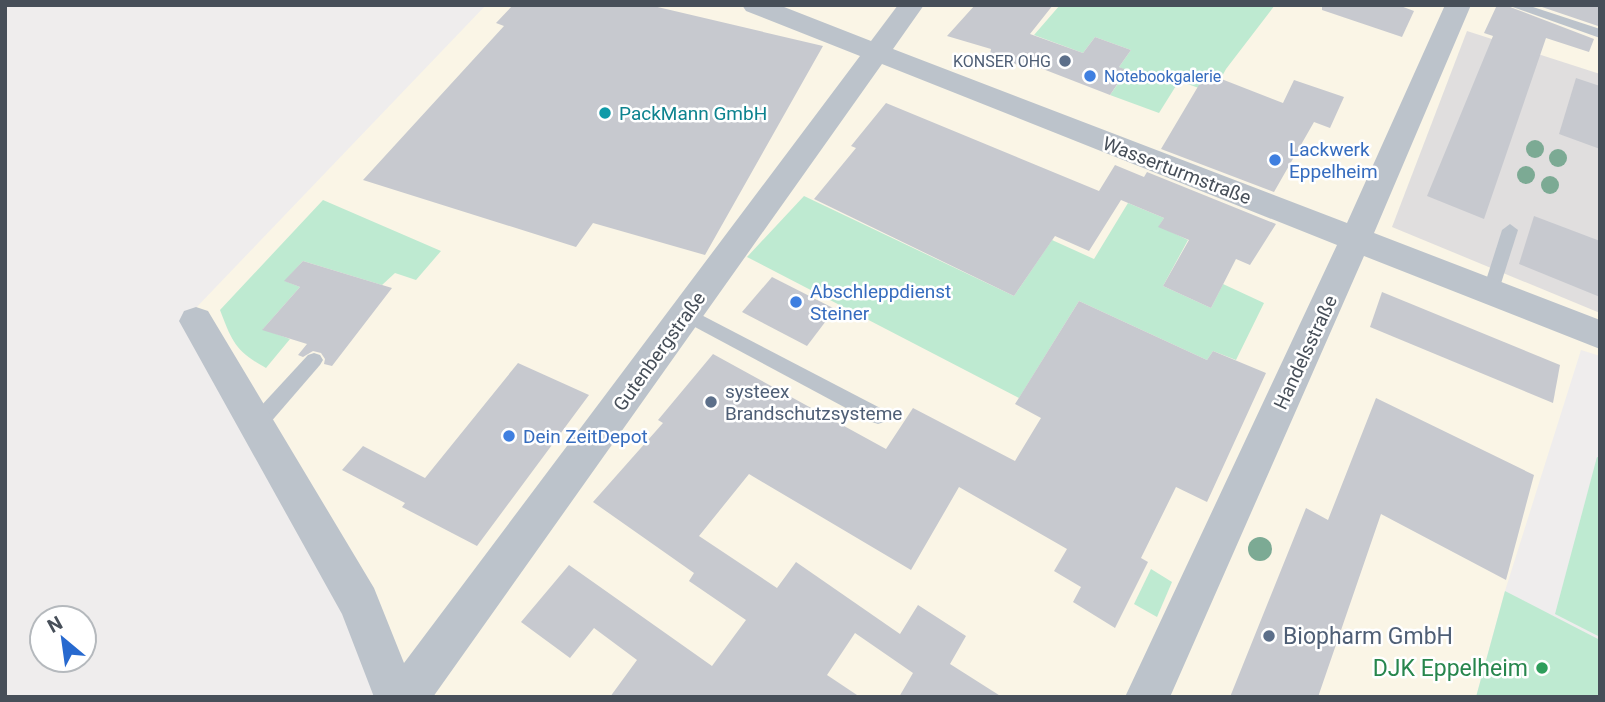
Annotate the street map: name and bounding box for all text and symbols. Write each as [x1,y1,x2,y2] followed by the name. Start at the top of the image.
[953,52,1051,71] place label: KONSER OHG
[1057,53,1073,69] marker: KONSER OHG
[1104,67,1221,86] place label: Notebookgalerie
[1082,68,1098,84] marker: Notebookgalerie
[619,102,767,125] place label: PackMann GmbH
[597,105,613,121] marker: PackMann GmbH
[1099,132,1254,209] street label: Wasserturmstraße
[1289,138,1378,183] place label: Lackwerk Eppelheim
[1267,152,1283,168] marker: Lackwerk Eppelheim
[810,280,951,325] place label: Abschleppdienst Steiner
[608,287,710,415] street label: Gutenbergstraße
[1269,291,1342,413] street label: Handelsstraße
[788,294,804,310] marker: Abschleppdienst Steiner
[725,380,902,425] place label: systeex Brandschutzsysteme
[703,394,719,410] marker: systeex Brandschutzsysteme
[523,425,648,448] place label: Dein ZeitDepot
[501,428,517,444] marker: Dein ZeitDepot
[28,604,98,674] north arrow
[44,611,66,638] text: N
[1283,623,1453,650] place label: Biopharm GmbH
[1261,628,1277,644] marker: Biopharm GmbH
[1373,655,1528,682] place label: DJK Eppelheim
[1534,660,1550,676] marker: DJK Eppelheim

